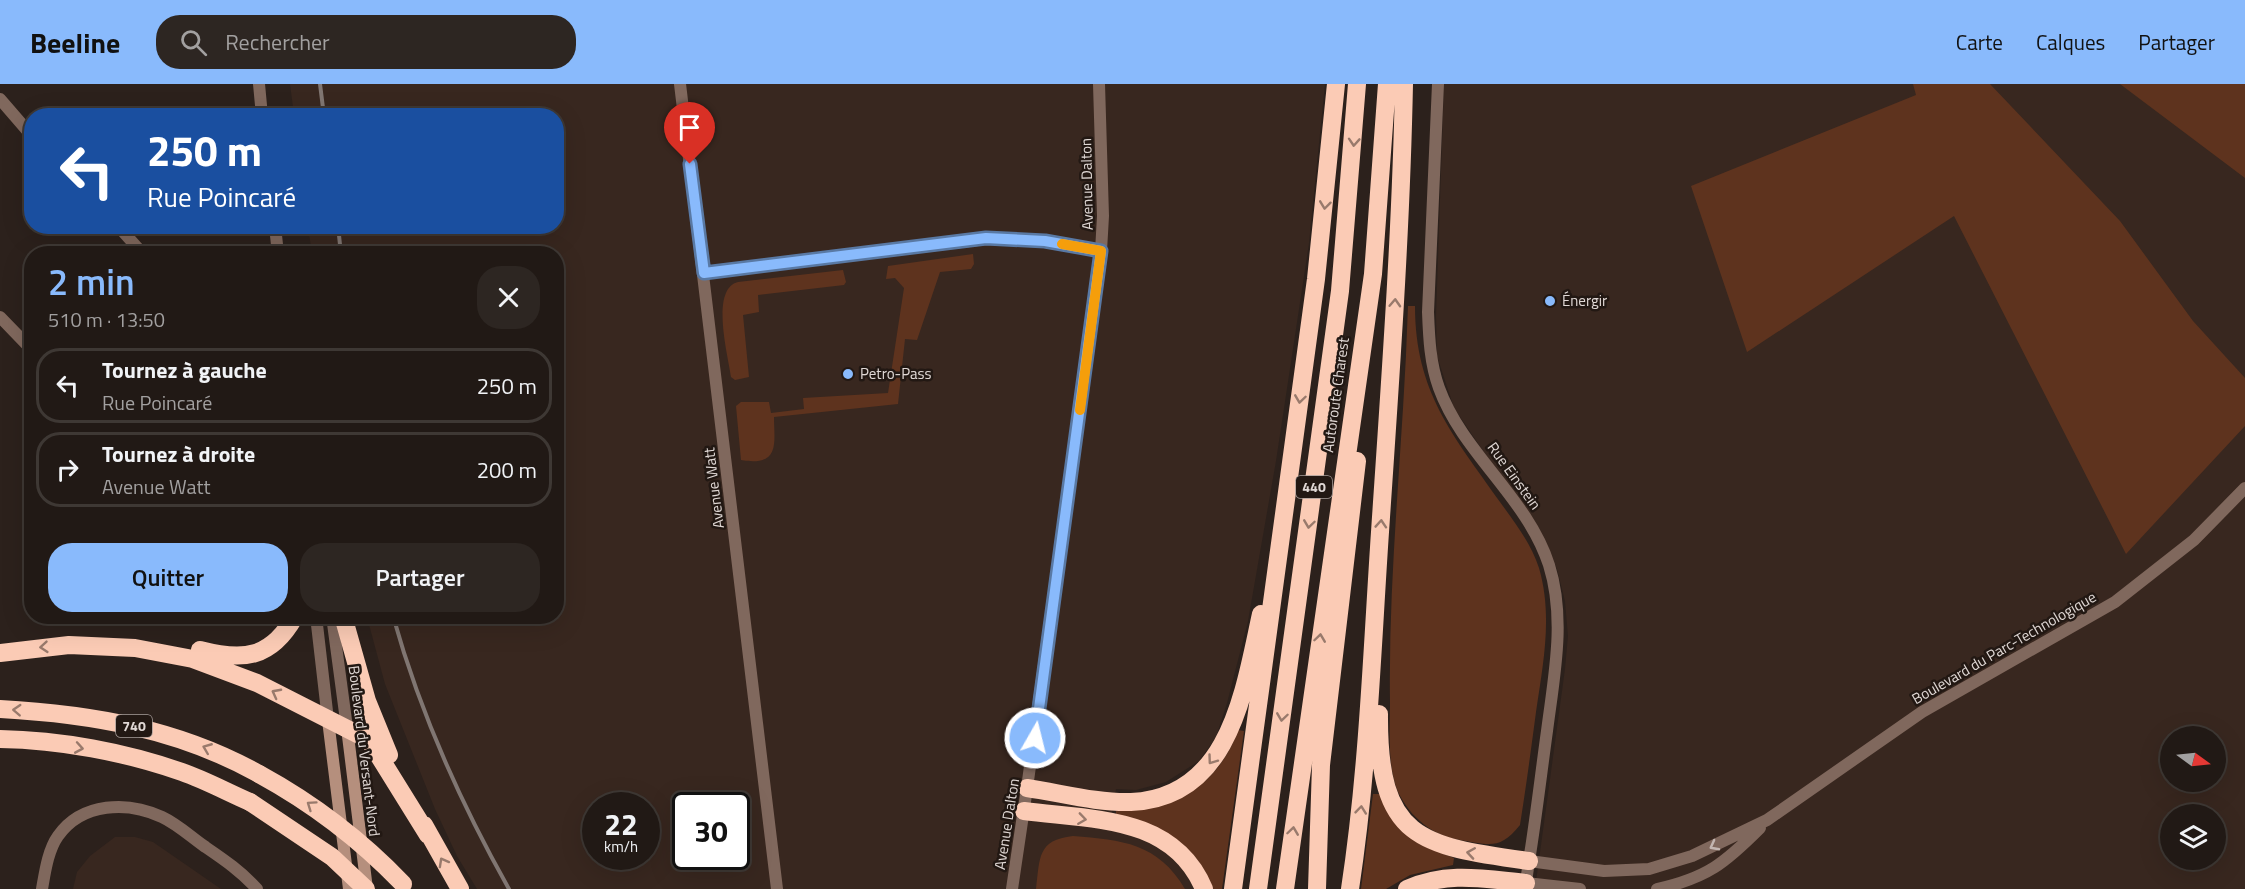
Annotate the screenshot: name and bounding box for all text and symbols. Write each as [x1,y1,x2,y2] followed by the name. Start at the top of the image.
[156,15,576,69] search box
[30,21,120,64] text: Beeline
[225,25,330,59] text: Rechercher
[177,26,210,59] icon: search
[1956,26,2003,58] text: Carte
[2036,26,2105,58] text: Calques
[2138,26,2215,58] text: Partager
[664,102,715,164] pin
[673,111,706,144] icon: arrive
[147,118,262,182] text: 250 m
[48,132,126,210] icon: left
[1074,138,1099,230] street label: Avenue Dalton
[1347,138,1360,147] one-way arrow
[147,176,296,217] text: Rue Poincaré
[1319,200,1331,210] one-way arrow
[48,254,135,309] text: 2 min
[477,266,540,329] button: close
[1562,289,1607,312] place label: Énergir
[1543,294,1557,308] marker: Énergir
[1388,298,1401,307] one-way arrow
[48,304,165,335] text: 510 m · 13:50
[1316,335,1355,454] street label: Autoroute Charest
[102,353,267,387] text: Tournez à gauche
[860,362,931,385] place label: Petro-Pass
[841,367,855,381] marker: Petro-Pass
[51,369,84,402] icon: left
[477,369,537,403] text: 250 m
[102,387,212,418] text: Rue Poincaré
[1295,395,1307,404] one-way arrow
[102,437,255,471] text: Tournez à droite
[1482,437,1547,514] street label: Rue Einstein
[697,446,730,530] street label: Avenue Watt
[51,453,84,486] icon: right
[477,453,537,487] text: 200 m
[102,471,210,502] text: Avenue Watt
[1296,476,1332,498] road number: 440
[1304,519,1316,528] one-way arrow
[1374,519,1387,528] one-way arrow
[48,543,288,612] button: Quitter
[300,543,540,612] button: Partager
[1907,585,2100,710] street label: Boulevard du Parc-Technologique
[1314,633,1326,643] one-way arrow
[39,640,48,653] one-way arrow
[343,664,386,838] street label: Boulevard du Versant-Nord
[272,689,283,700] one-way arrow
[12,704,21,717] one-way arrow
[1003,706,1067,770] position arrow
[1276,712,1289,721] one-way arrow
[116,715,152,737] road number: 740
[2160,726,2226,792] north arrow
[2160,726,2226,870] map controls
[74,741,83,753] one-way arrow
[202,743,213,755] one-way arrow
[1209,754,1220,765] one-way arrow
[988,777,1025,871] street label: Avenue Dalton
[672,792,750,870] speed limit sign: 30
[307,801,318,812] one-way arrow
[604,801,638,847] text: 22
[2160,804,2226,870] button: layers
[1354,806,1367,815] one-way arrow
[1077,812,1087,824] one-way arrow
[1287,826,1299,836] one-way arrow
[604,835,638,858] text: km/h
[1710,838,1721,850] one-way arrow
[1467,848,1476,860] one-way arrow
[439,858,450,868] one-way arrow

